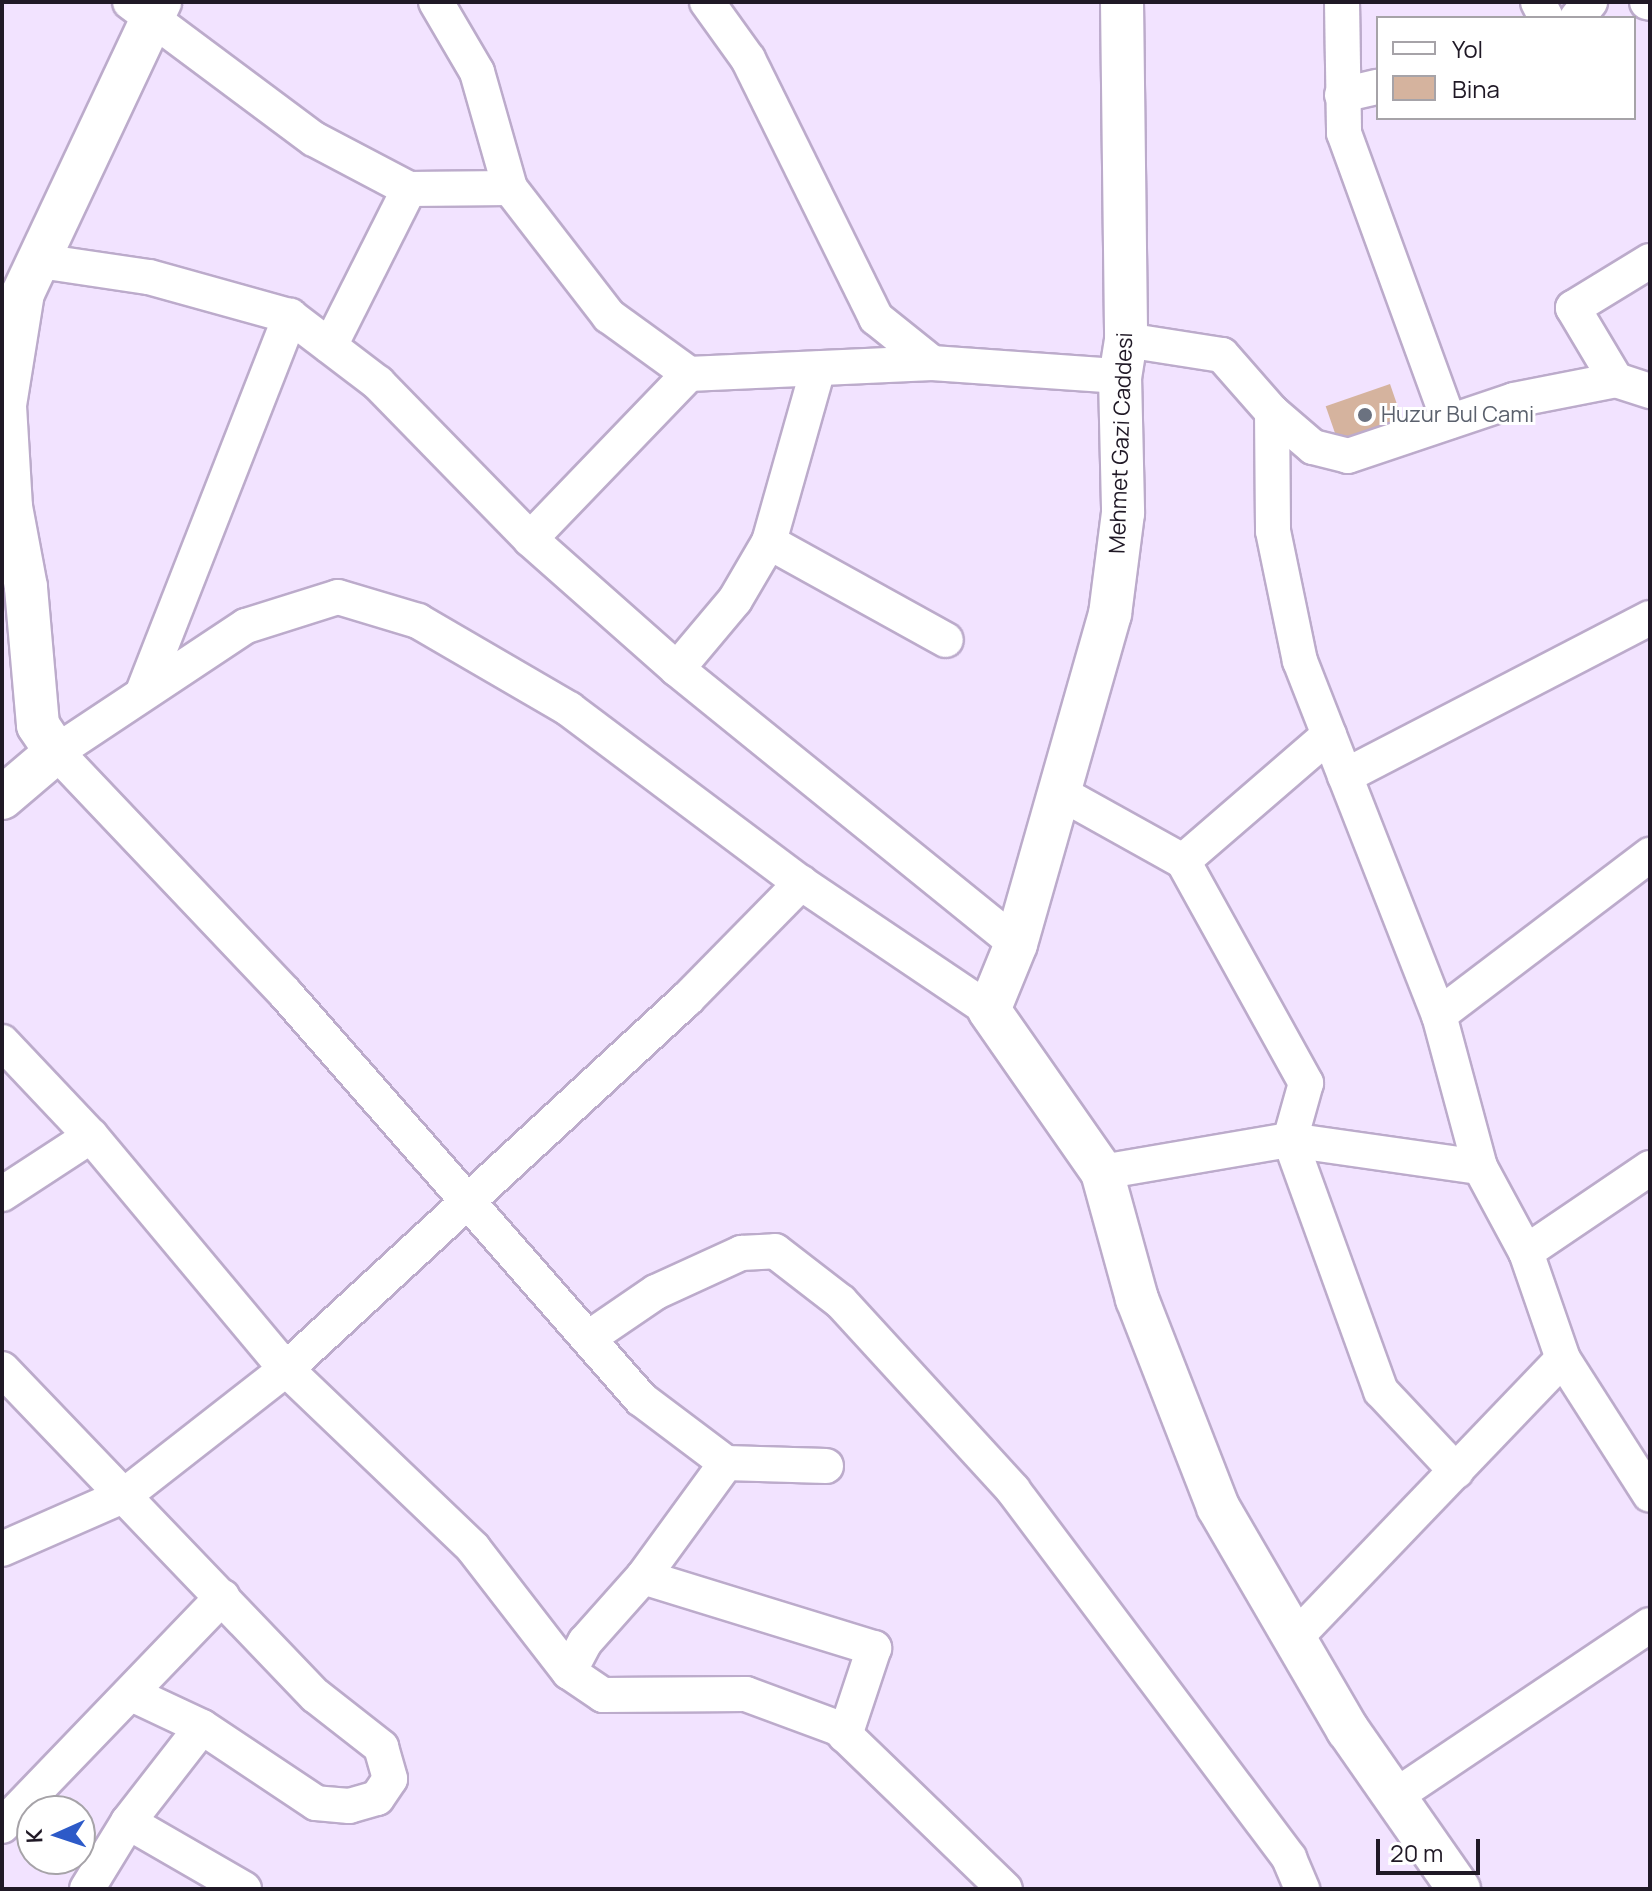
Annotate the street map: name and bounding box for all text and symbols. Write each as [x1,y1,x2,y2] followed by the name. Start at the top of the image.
[1376,16,1636,120] legend
[1452,32,1483,65] text: Yol
[1452,72,1500,105] text: Bina
[1104,332,1138,554] street label: Mehmet Gazi Caddesi
[1381,402,1534,428] place label: Huzur Bul Cami
[1356,406,1374,424] marker: Huzur Bul Cami
[16,1795,96,1875] north arrow
[1380,1823,1484,1873] scale bar
[19,1828,49,1844] text: K
[1390,1836,1443,1869] text: 20 m

